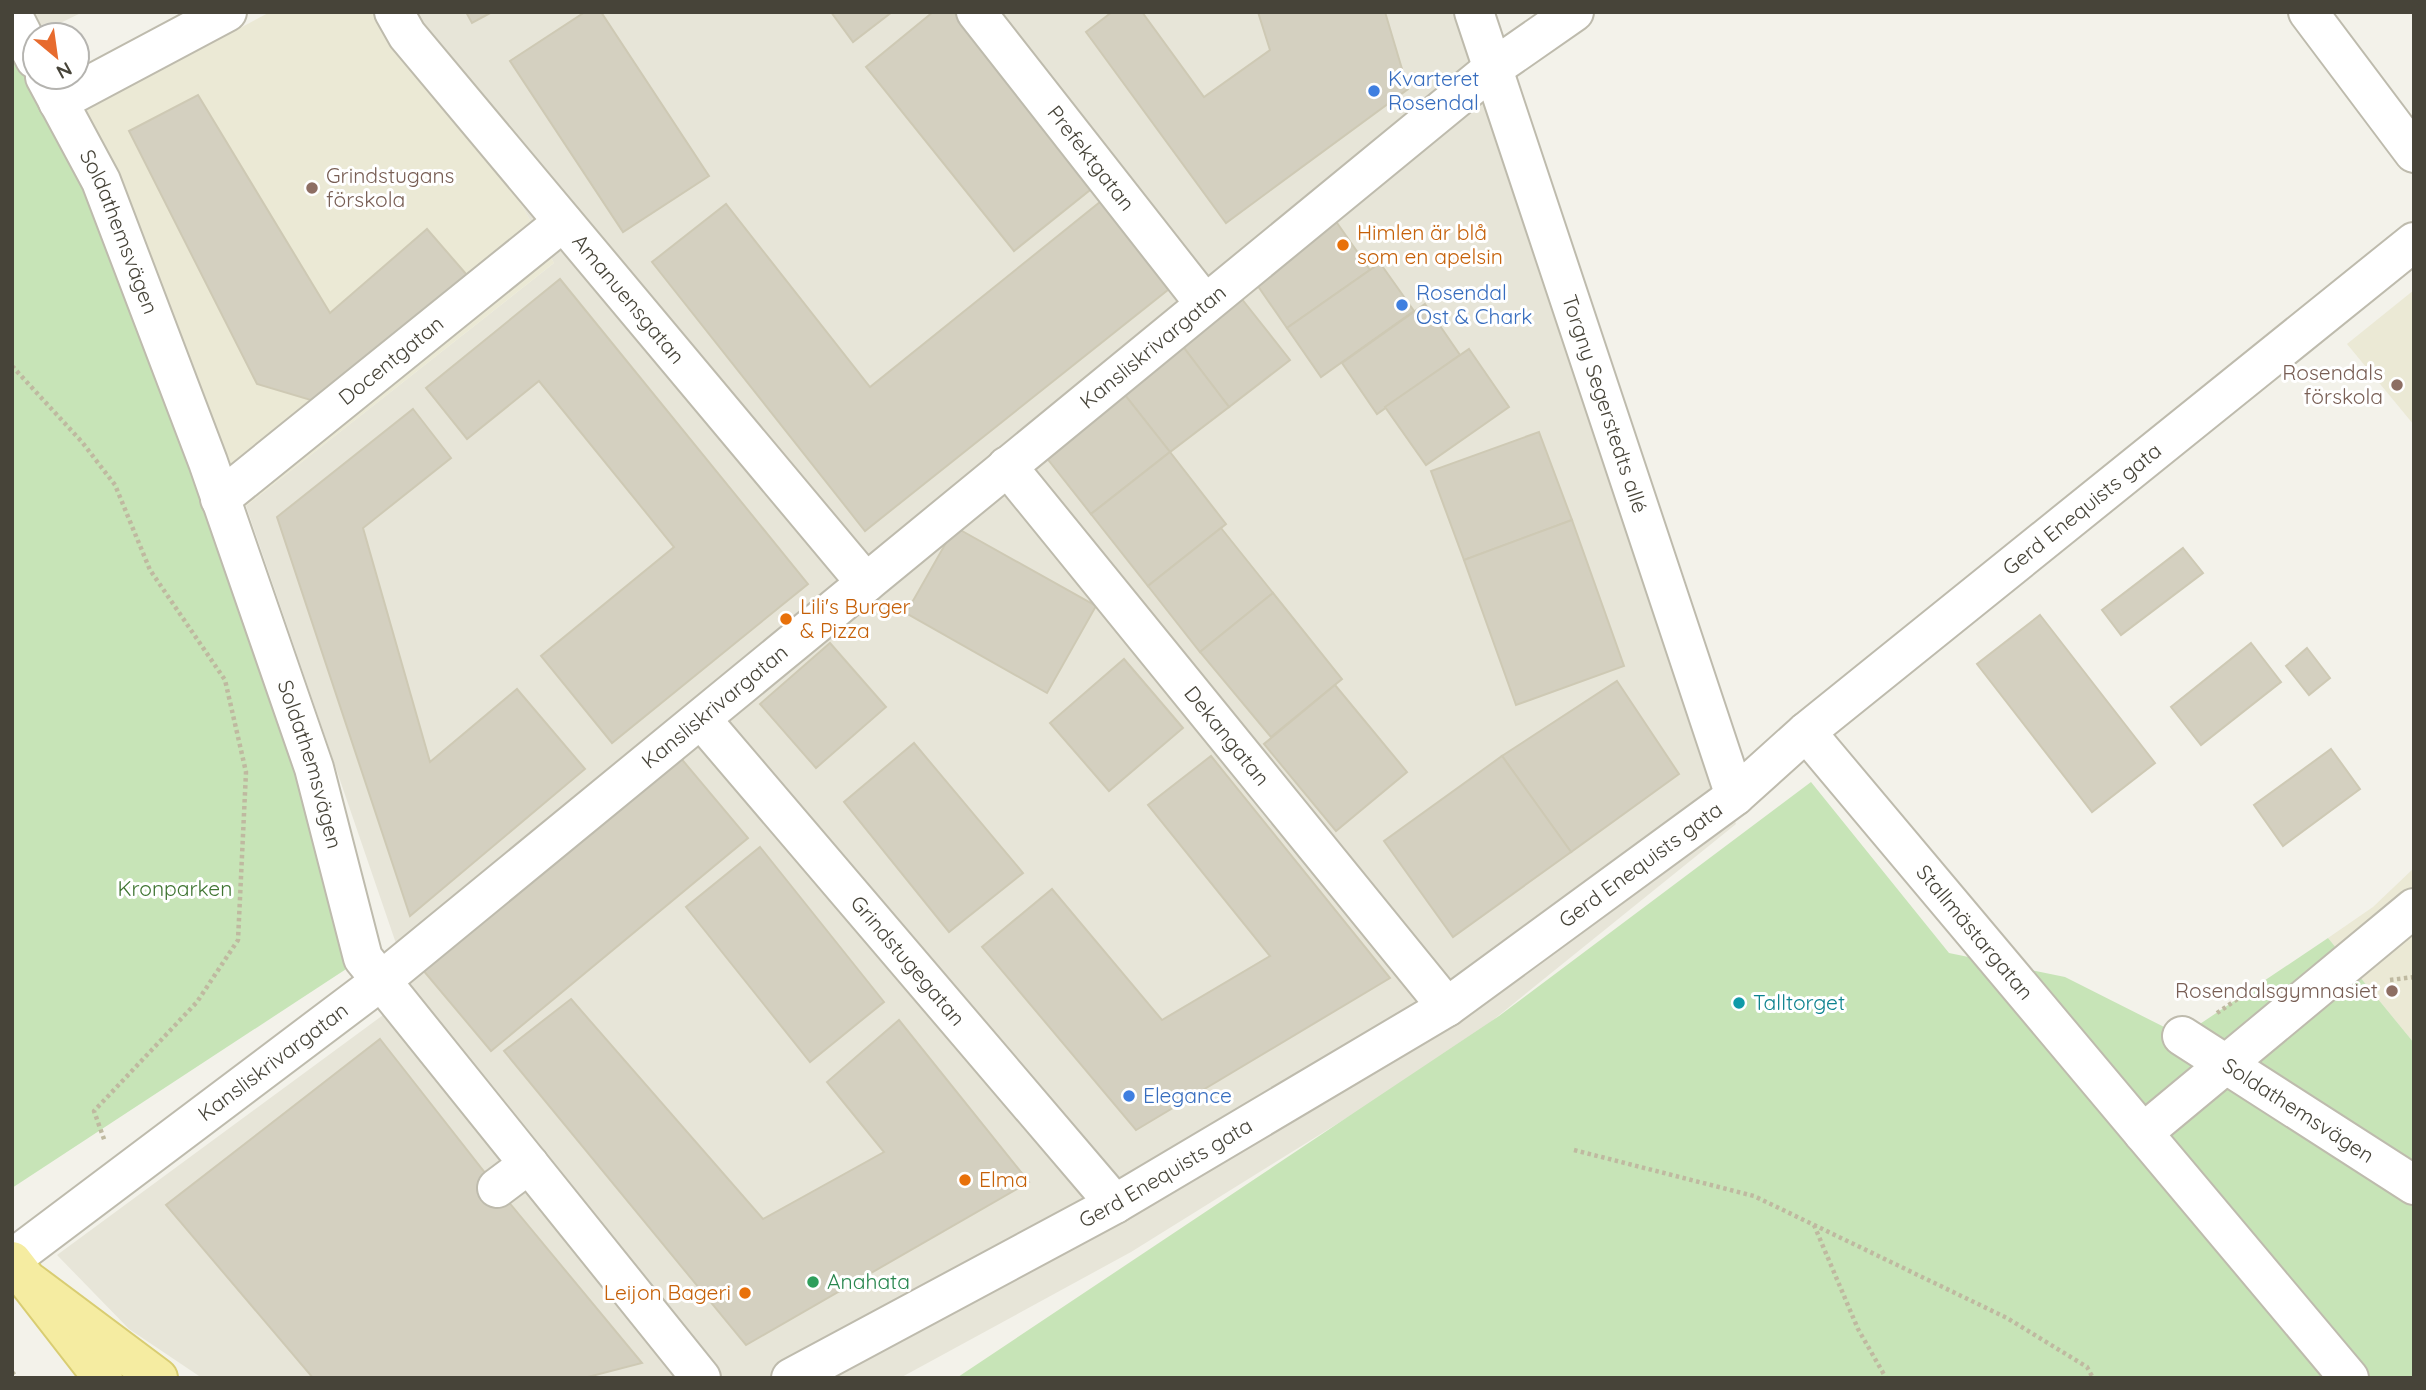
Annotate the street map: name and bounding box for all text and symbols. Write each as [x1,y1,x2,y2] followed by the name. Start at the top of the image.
[21,21,91,91] north arrow
[52,57,76,85] text: N
[1388,65,1479,115] place label: Kvarteret Rosendal
[1366,83,1382,99] marker: Kvarteret Rosendal
[1042,100,1141,216] street label: Prefektgatan
[74,145,164,317] street label: Soldathemsvägen
[326,162,454,212] place label: Grindstugans förskola
[304,180,320,196] marker: Grindstugans förskola
[1357,219,1503,269] place label: Himlen är blå som en apelsin
[567,228,691,369] street label: Amanuensgatan
[1335,237,1351,253] marker: Himlen är blå som en apelsin
[1074,279,1231,414] street label: Kansliskrivargatan
[1416,279,1532,329] place label: Rosendal Ost & Chark
[1557,291,1654,516] street label: Torgny Segerstedts allé
[1394,297,1410,313] marker: Rosendal Ost & Chark
[333,310,448,410] street label: Docentgatan
[2282,359,2383,409] place label: Rosendals förskola
[2389,377,2405,393] marker: Rosendals förskola
[1997,437,2166,580] street label: Gerd Enequists gata
[800,593,911,643] place label: Lili's Burger & Pizza
[778,611,794,627] marker: Lili's Burger & Pizza
[636,639,793,774] street label: Kansliskrivargatan
[272,676,348,851] street label: Soldathemsvägen
[1179,680,1276,790] street label: Dekangatan
[1553,796,1727,933] street label: Gerd Enequists gata
[1911,859,2040,1005] street label: Stallmästargatan
[118,875,232,901] park label: Kronparken
[845,890,971,1031] street label: Grindstugegatan
[2175,977,2378,1003] place label: Rosendalsgymnasiet
[2384,983,2400,999] marker: Rosendalsgymnasiet
[1753,989,1845,1015] place label: Talltorget
[1731,995,1747,1011] marker: Talltorget
[192,997,353,1126] street label: Kansliskrivargatan
[2218,1051,2379,1168] street label: Soldathemsvägen
[1143,1082,1232,1108] place label: Elegance
[1121,1088,1137,1104] marker: Elegance
[1074,1112,1256,1233] street label: Gerd Enequists gata
[979,1166,1028,1192] place label: Elma
[957,1172,973,1188] marker: Elma
[827,1268,910,1294] place label: Anahata
[805,1274,821,1290] marker: Anahata
[604,1279,731,1305] place label: Leijon Bageri
[737,1285,753,1301] marker: Leijon Bageri

